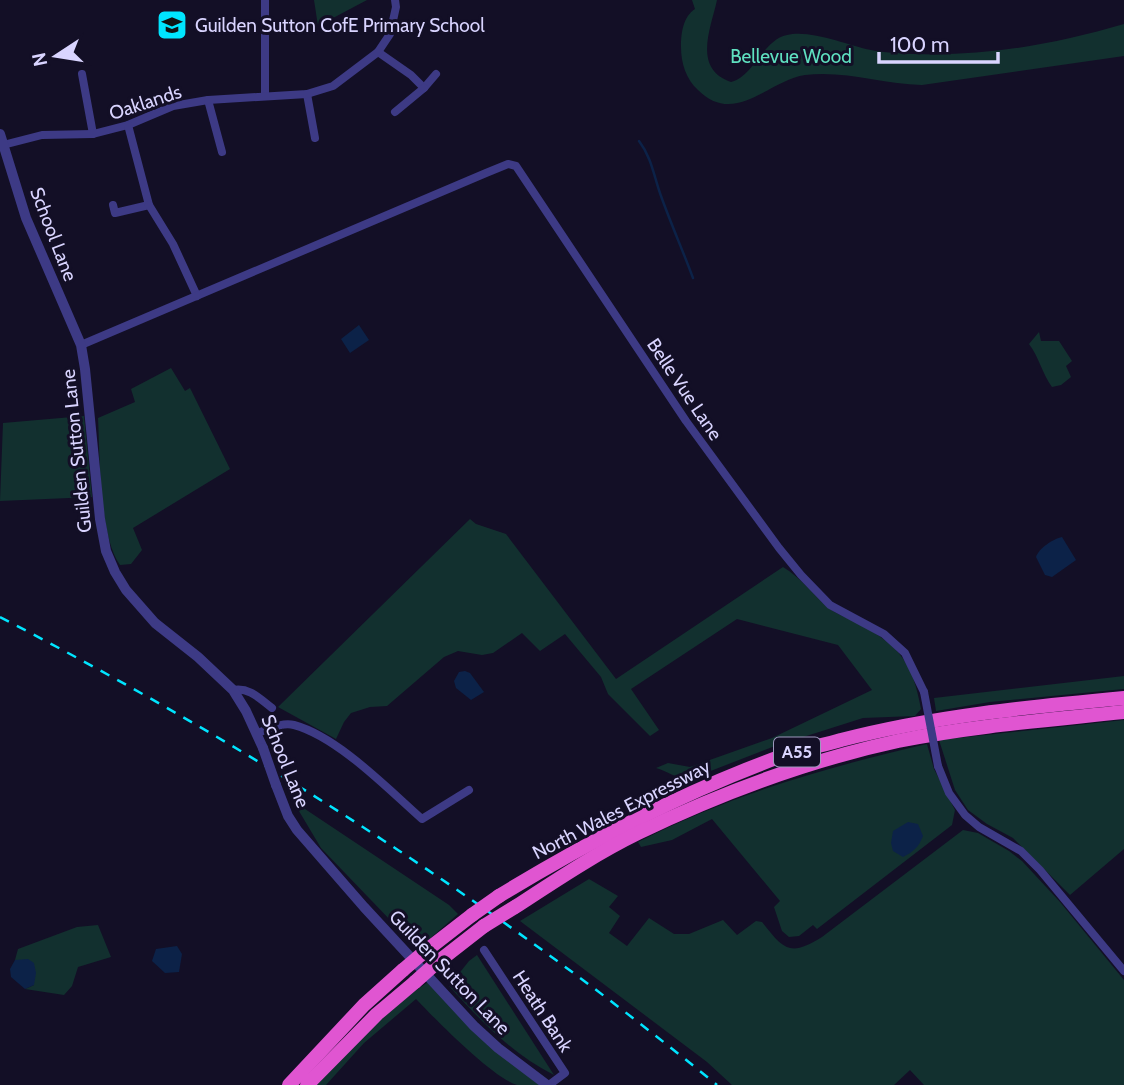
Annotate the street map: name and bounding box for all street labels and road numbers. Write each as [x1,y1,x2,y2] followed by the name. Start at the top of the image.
[106,80,184,125] street label: Oaklands
[25,184,82,285] street label: School Lane
[642,334,727,445] street label: Belle Vue Lane
[56,368,97,534] street label: Guilden Sutton Lane
[256,711,315,811] street label: School Lane
[774,738,820,766] road number: A55
[528,754,714,864] street label: North Wales Expressway
[384,905,515,1040] street label: Guilden Sutton Lane
[508,966,578,1057] street label: Heath Bank

